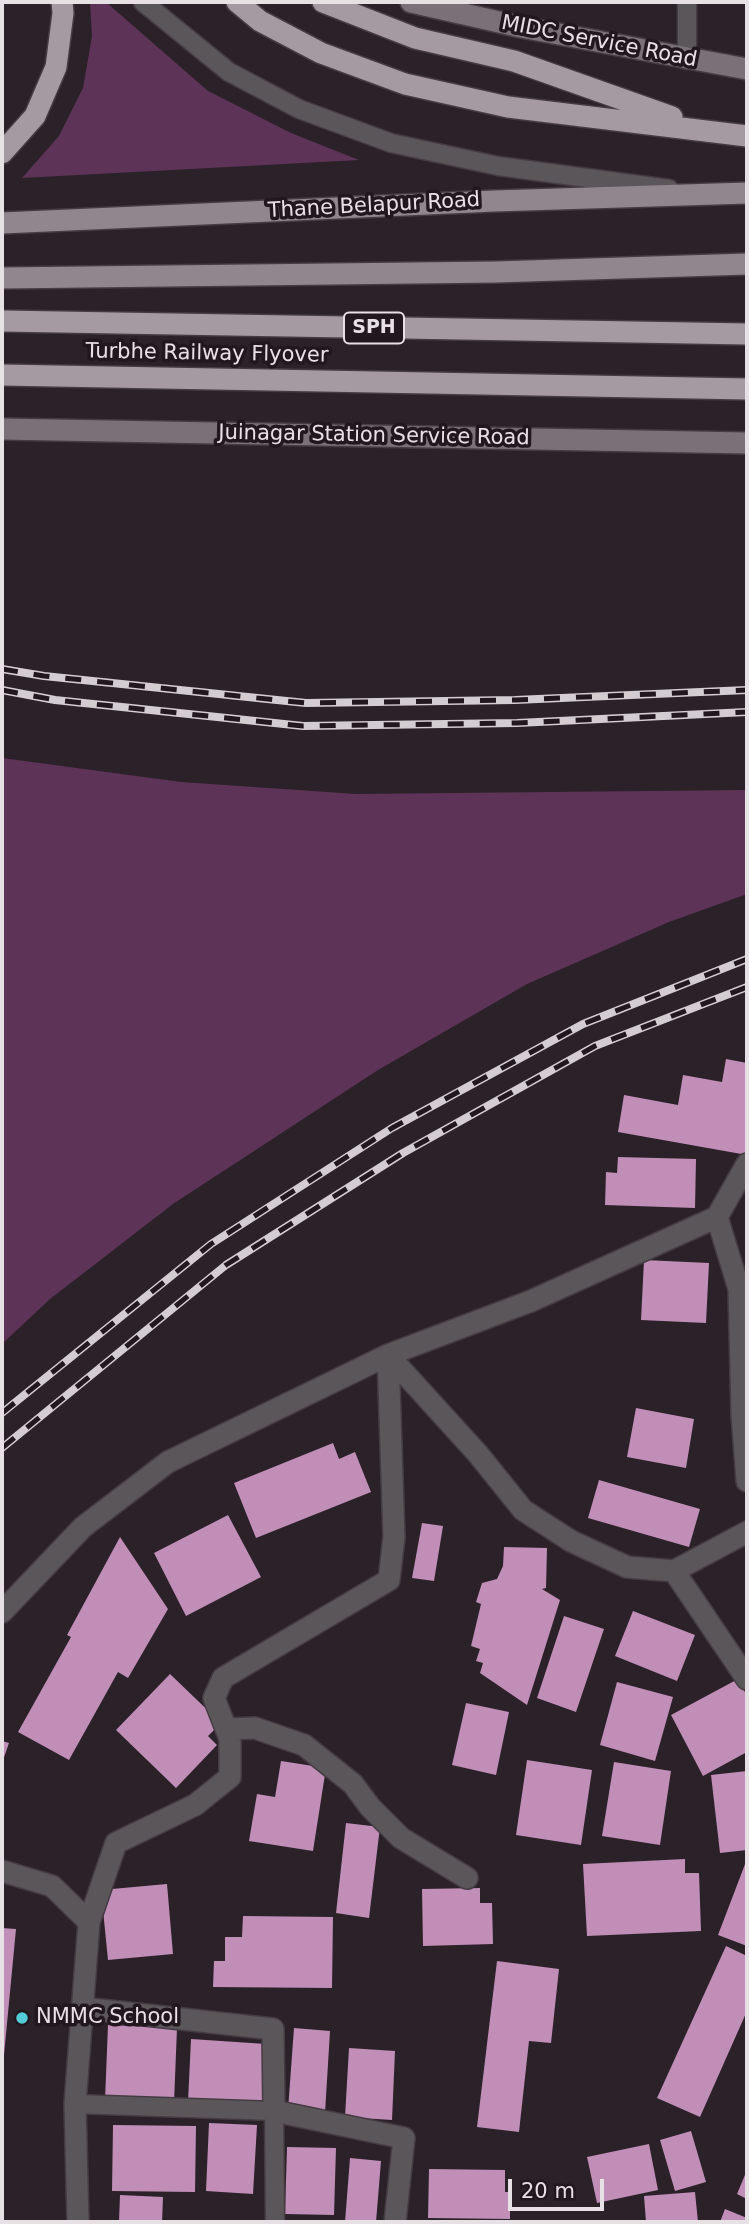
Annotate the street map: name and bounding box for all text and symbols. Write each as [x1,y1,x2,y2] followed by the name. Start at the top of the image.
[499,11,699,73] street label: MIDC Service Road
[267,188,481,224] street label: Thane Belapur Road
[344,312,404,344] road number: SPH
[85,339,329,369] street label: Turbhe Railway Flyover
[218,421,530,451] street label: Juinagar Station Service Road
[36,2005,179,2031] place label: NMMC School
[14,2010,30,2026] marker: NMMC School
[511,2164,607,2208] scale bar
[521,2179,575,2203] text: 20 m

